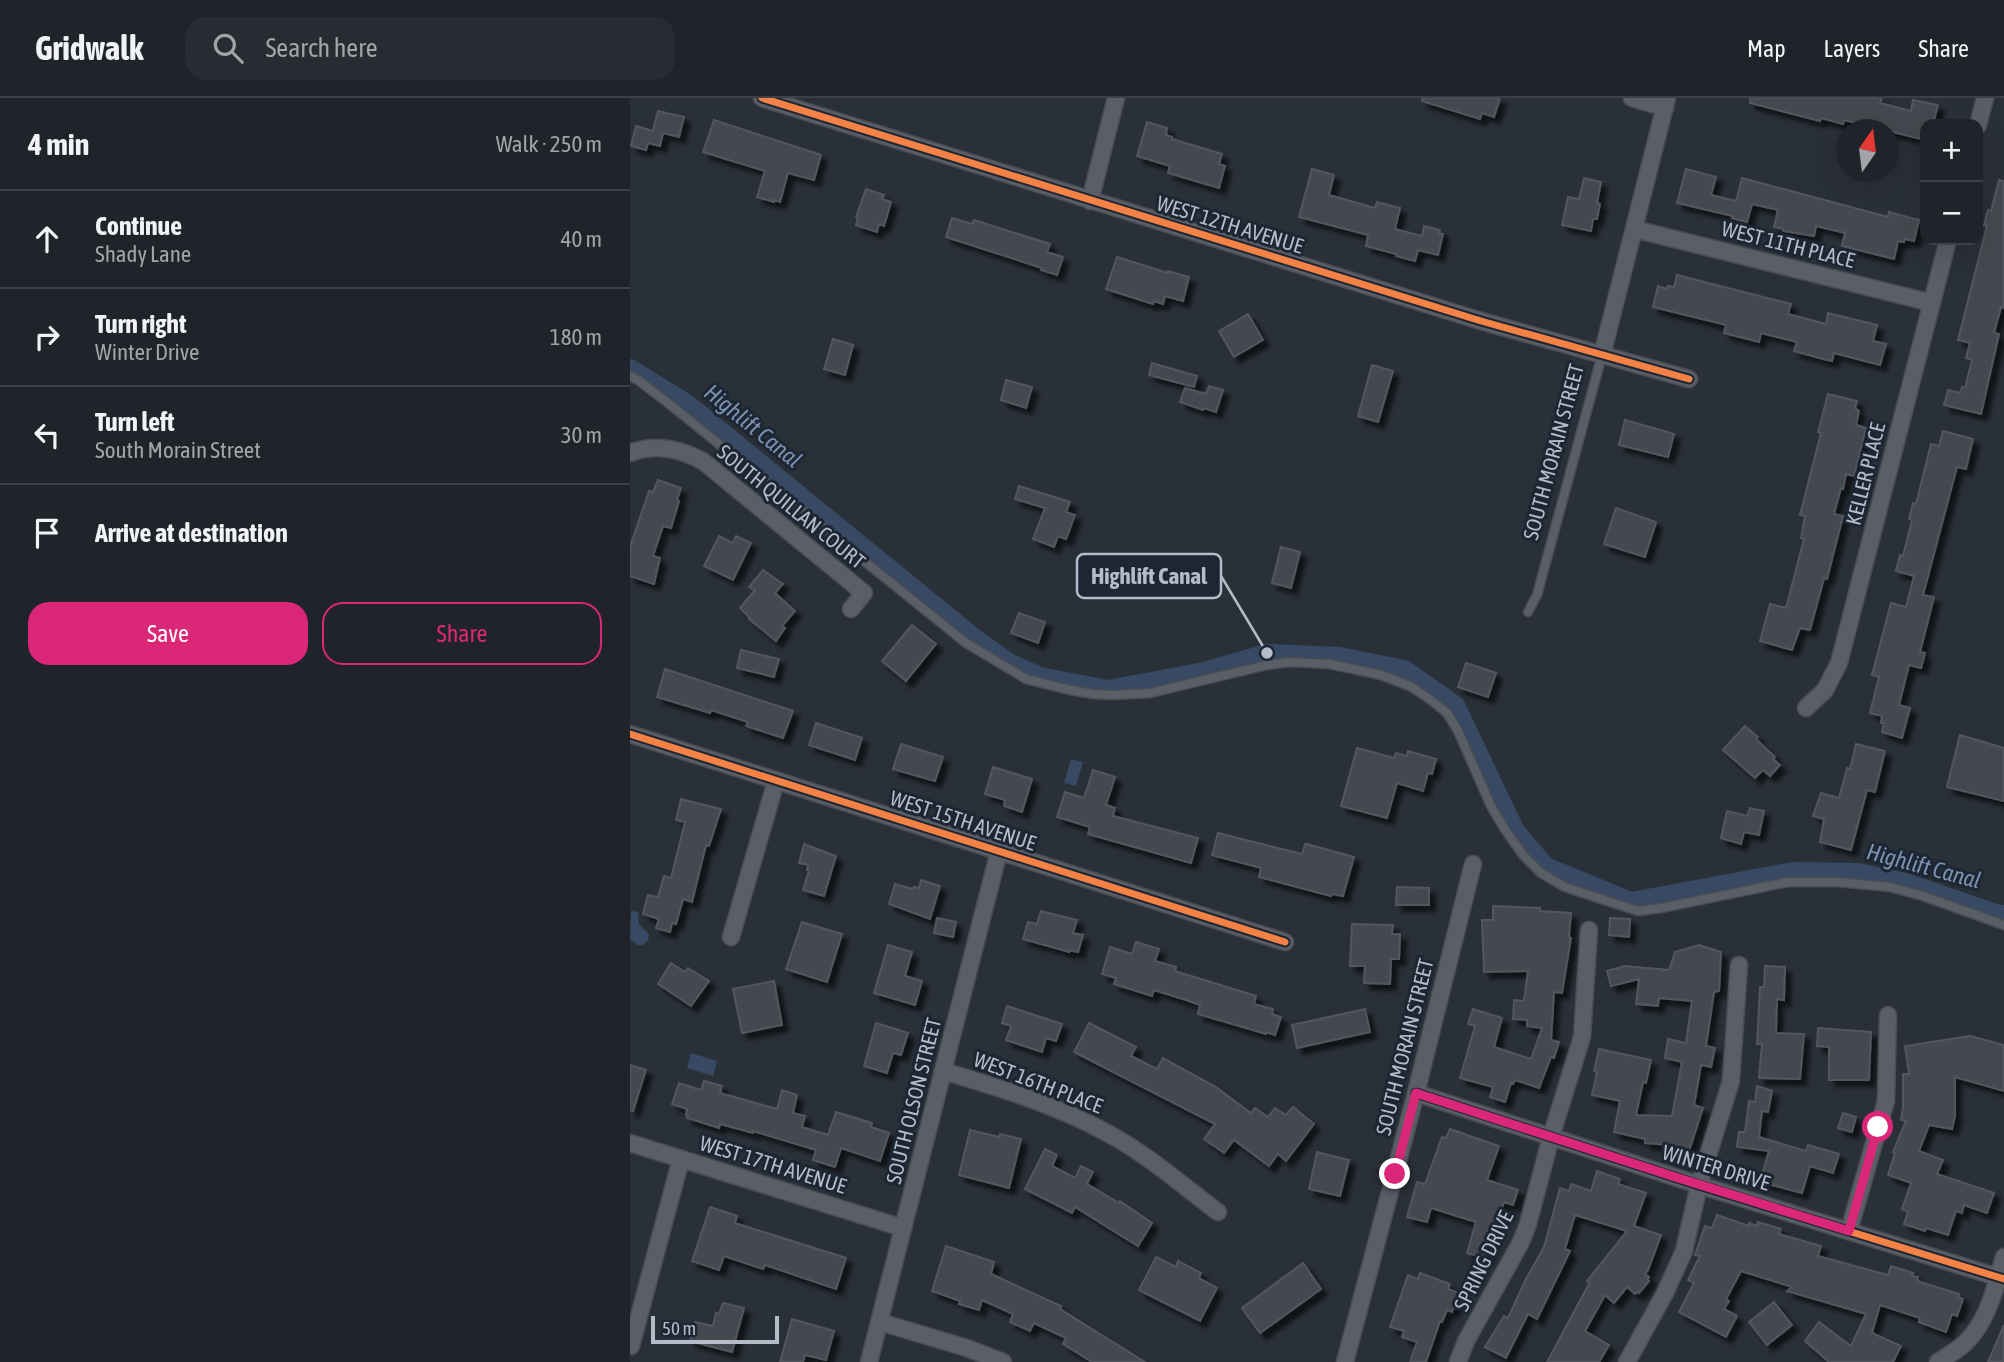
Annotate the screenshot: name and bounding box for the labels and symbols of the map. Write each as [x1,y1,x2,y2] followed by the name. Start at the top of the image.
[1836,119,1899,182] north arrow
[1154,190,1307,258] street label: WEST 12TH AVENUE
[1719,216,1857,272] street label: WEST 11TH PLACE
[1518,361,1588,542] street label: SOUTH MORAIN STREET
[699,379,807,473] water label: Highlift Canal
[1841,420,1889,528] street label: KELLER PLACE
[713,439,870,573] street label: SOUTH QUILLAN COURT
[1077,554,1221,598] callout: Highlift Canal
[1091,563,1208,589] text: Highlift Canal
[887,785,1039,855] street label: WEST 15TH AVENUE
[1864,838,1984,894] water label: Highlift Canal
[1370,956,1438,1138] street label: SOUTH MORAIN STREET
[881,1015,945,1186] street label: SOUTH OLSON STREET
[970,1046,1106,1118] street label: WEST 16TH PLACE
[1862,1111,1893,1142] route start
[697,1130,850,1198] street label: WEST 17TH AVENUE
[1660,1139,1773,1195] street label: WINTER DRIVE
[1379,1158,1410,1189] route end
[1449,1207,1518,1314] street label: SPRING DRIVE
[651,1313,779,1345] scale bar

